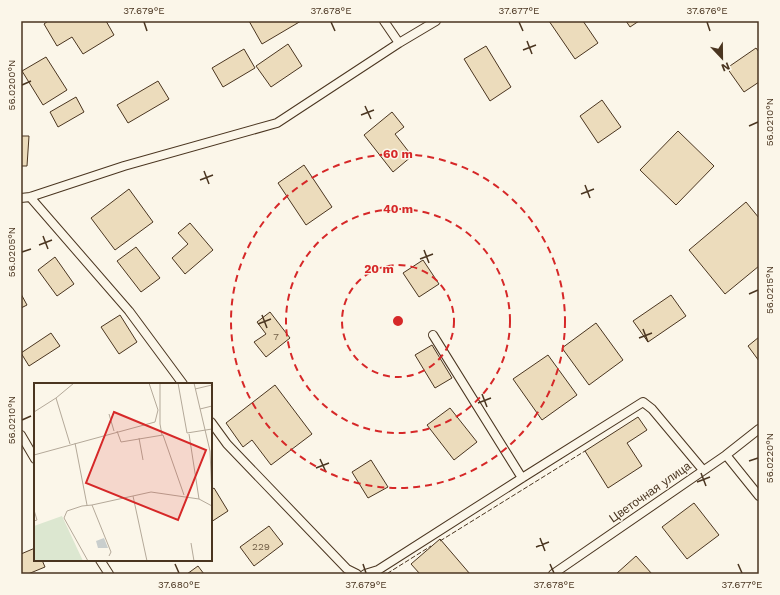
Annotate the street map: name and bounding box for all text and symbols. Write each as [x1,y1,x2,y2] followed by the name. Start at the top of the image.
[123,5,165,16] text: 37.679°E
[310,5,352,16] text: 37.678°E
[499,5,539,16] text: 37.677°E
[686,5,728,16] text: 37.676°E
[702,38,742,78] north arrow
[719,59,732,74] text: N
[6,60,17,110] text: 56.0200°N
[764,98,775,146] text: 56.0210°N
[383,147,413,161] text: 60 m
[383,202,413,216] text: 40 m
[6,227,17,277] text: 56.0205°N
[364,262,394,276] text: 20 m
[764,266,775,314] text: 56.0215°N
[391,314,405,328] centre of rings
[273,331,279,342] house number: 7
[34,383,212,561] inset map
[6,396,17,444] text: 56.0210°N
[764,433,775,483] text: 56.0220°N
[607,458,694,525] street label: Цветочная улица
[252,541,270,552] house number: 229
[158,579,200,590] text: 37.680°E
[345,579,387,590] text: 37.679°E
[533,579,575,590] text: 37.678°E
[722,579,762,590] text: 37.677°E

